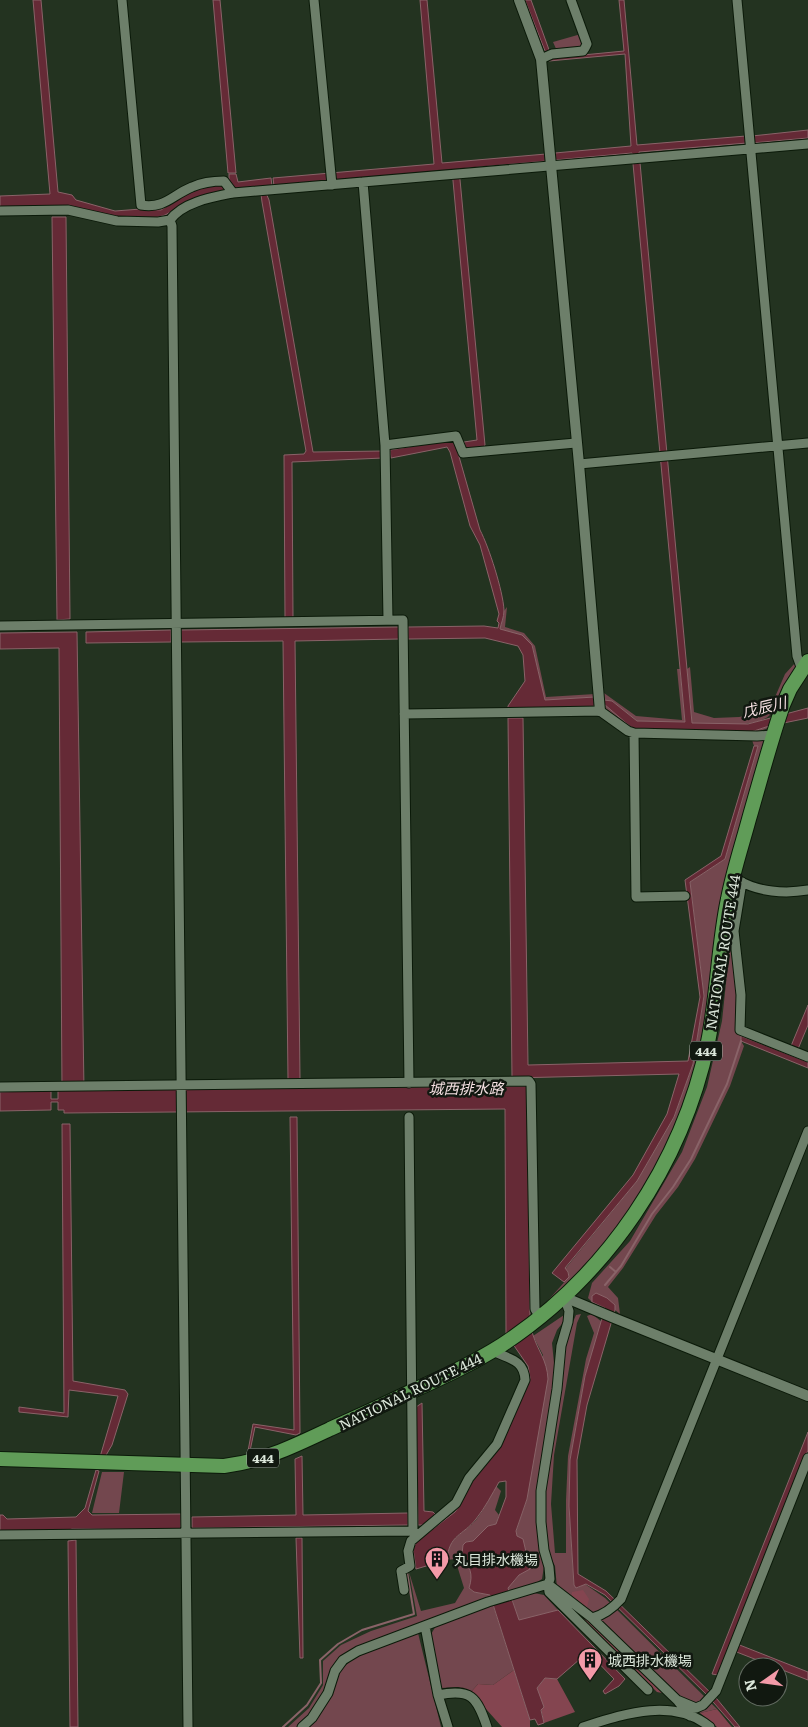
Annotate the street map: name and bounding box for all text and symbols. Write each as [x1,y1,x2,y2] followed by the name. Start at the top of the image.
[739,689,790,722] water label: 戊辰川
[700,873,744,1031] street label: NATIONAL ROUTE 444
[690,1042,722,1060] road number: 444
[428,1076,505,1099] water label: 城西排水路
[335,1348,485,1434] street label: NATIONAL ROUTE 444
[247,1449,279,1468] road number: 444
[424,1546,450,1580] building icon: 丸目排水機場
[454,1549,538,1569] place label: 丸目排水機場
[577,1647,603,1681] building icon: 城西排水機場
[608,1650,692,1670] place label: 城西排水機場
[738,1657,788,1707] north arrow
[738,1677,761,1694] text: N

